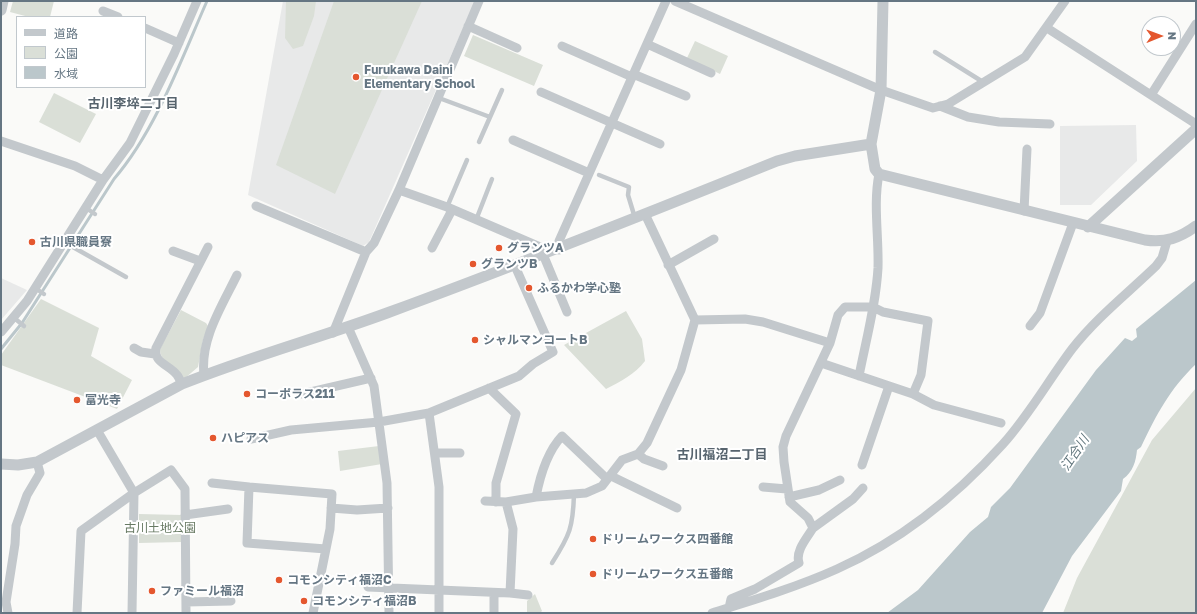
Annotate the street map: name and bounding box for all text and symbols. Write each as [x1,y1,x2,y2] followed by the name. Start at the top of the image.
[16,16,146,88] legend
[1141,16,1181,56] north arrow
[54,26,78,41] text: 道路
[1166,31,1179,40] text: N
[54,46,78,61] text: 公園
[364,63,475,91] place label: Furukawa Daini Elementary School
[54,66,78,81] text: 水域
[351,72,361,82] marker: Furukawa Daini Elementary School
[88,96,178,112] district label: 古川李埣二丁目
[40,235,112,249] place label: 古川県職員寮
[27,237,37,247] marker: 古川県職員寮
[507,241,564,255] place label: グランツA
[494,243,504,253] marker: グランツA
[481,257,537,271] place label: グランツB
[468,259,478,269] marker: グランツB
[537,281,621,295] place label: ふるかわ学心塾
[524,283,534,293] marker: ふるかわ学心塾
[483,333,587,347] place label: シャルマンコートB
[470,335,480,345] marker: シャルマンコートB
[255,387,335,401] place label: コーポラス211
[242,389,252,399] marker: コーポラス211
[85,393,121,407] place label: 富光寺
[72,395,82,405] marker: 富光寺
[221,431,269,445] place label: ハピアス
[1058,432,1092,474] water label: 江合川
[208,433,218,443] marker: ハピアス
[677,447,767,463] district label: 古川福沼二丁目
[124,521,196,535] park label: 古川土地公園
[601,532,733,546] place label: ドリームワークス四番館
[588,534,598,544] marker: ドリームワークス四番館
[601,567,733,581] place label: ドリームワークス五番館
[588,569,598,579] marker: ドリームワークス五番館
[287,573,392,587] place label: コモンシティ福沼C
[274,575,284,585] marker: コモンシティ福沼C
[160,584,244,598] place label: ファミール福沼
[147,586,157,596] marker: ファミール福沼
[312,594,416,608] place label: コモンシティ福沼B
[299,596,309,606] marker: コモンシティ福沼B

